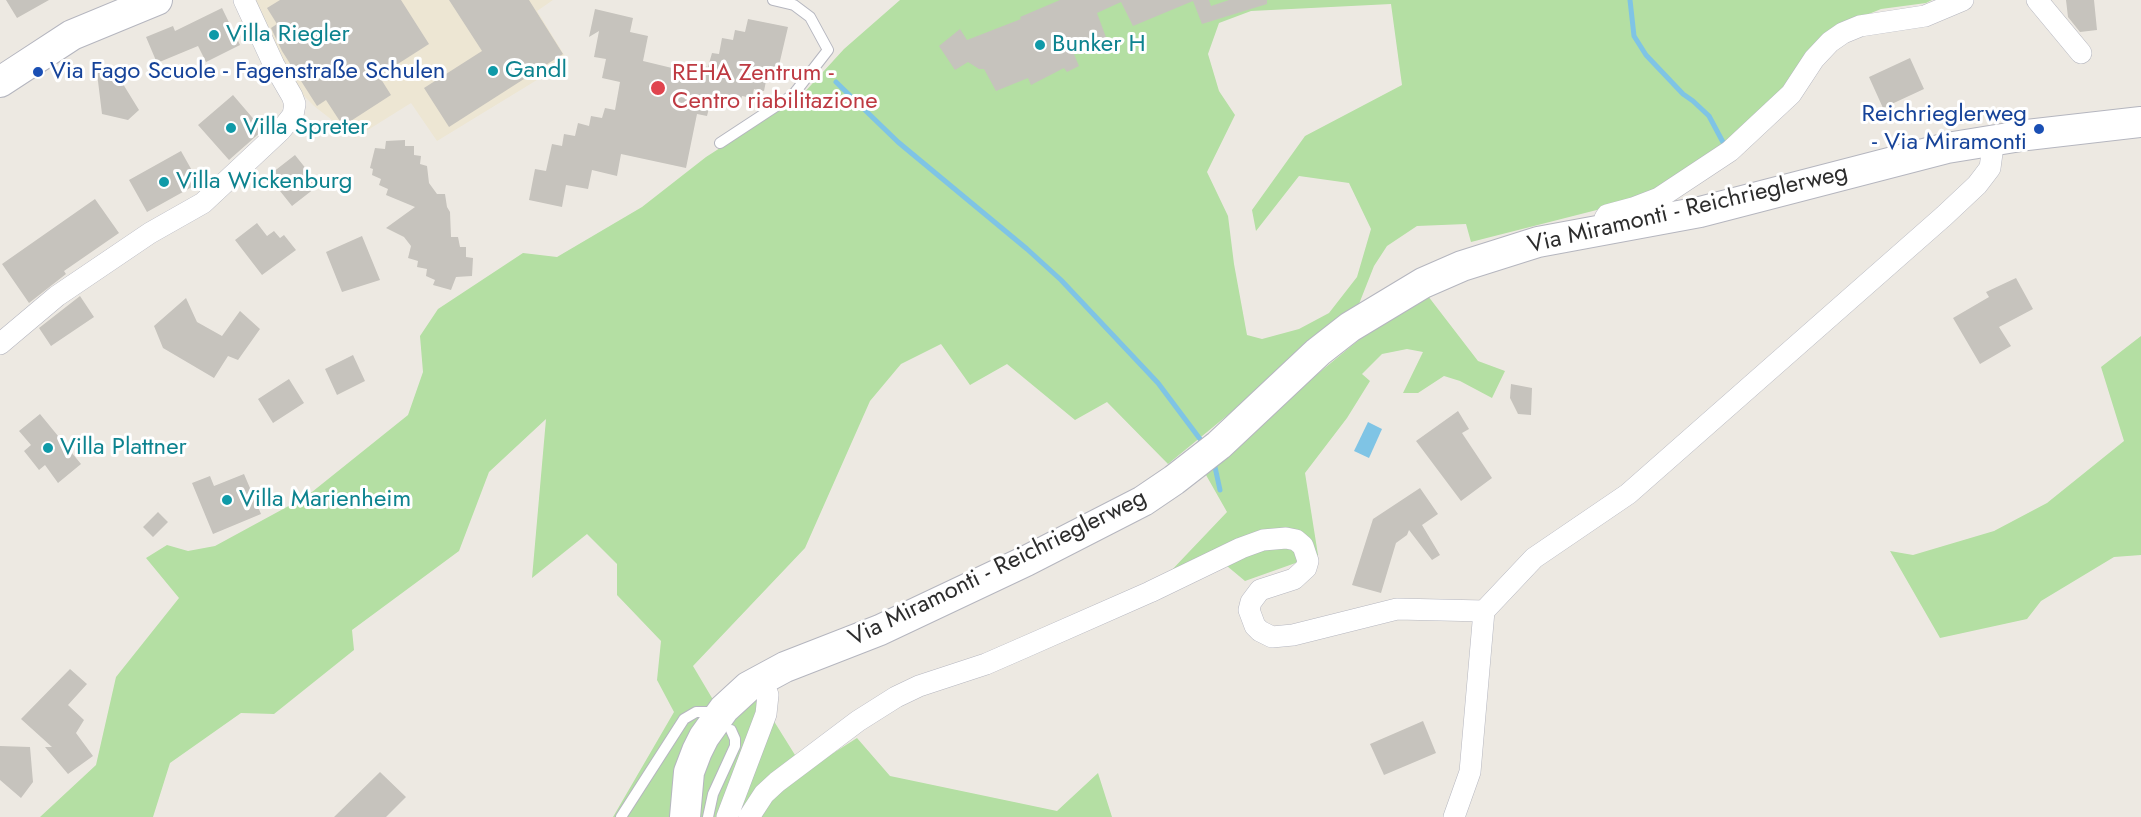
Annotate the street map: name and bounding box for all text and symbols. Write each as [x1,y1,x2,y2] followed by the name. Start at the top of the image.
[226,21,350,49] place label: Villa Riegler
[207,28,221,42] marker: Villa Riegler
[1052,31,1146,59] place label: Bunker H
[1033,38,1047,52] marker: Bunker H
[505,57,567,85] place label: Gandl
[50,58,445,86] place label: Via Fago Scuole - Fagenstraße Schulen
[672,60,878,116] place label: REHA Zentrum - Centro riabilitazione
[486,64,500,78] marker: Gandl
[31,65,45,79] marker: Via Fago Scuole - Fagenstraße Schulen
[649,79,667,97] marker: REHA Zentrum - Centro riabilitazione
[1862,101,2027,157] place label: Reichrieglerweg - Via Miramonti
[243,114,368,142] place label: Villa Spreter
[224,121,238,135] marker: Villa Spreter
[2032,122,2046,136] marker: Reichrieglerweg - Via Miramonti
[1525,159,1851,261] street label: Via Miramonti - Reichrieglerweg
[176,168,352,196] place label: Villa Wickenburg
[157,175,171,189] marker: Villa Wickenburg
[60,434,187,462] place label: Villa Plattner
[41,441,55,455] marker: Villa Plattner
[844,484,1152,654] street label: Via Miramonti - Reichrieglerweg
[239,486,411,514] place label: Villa Marienheim
[220,493,234,507] marker: Villa Marienheim

